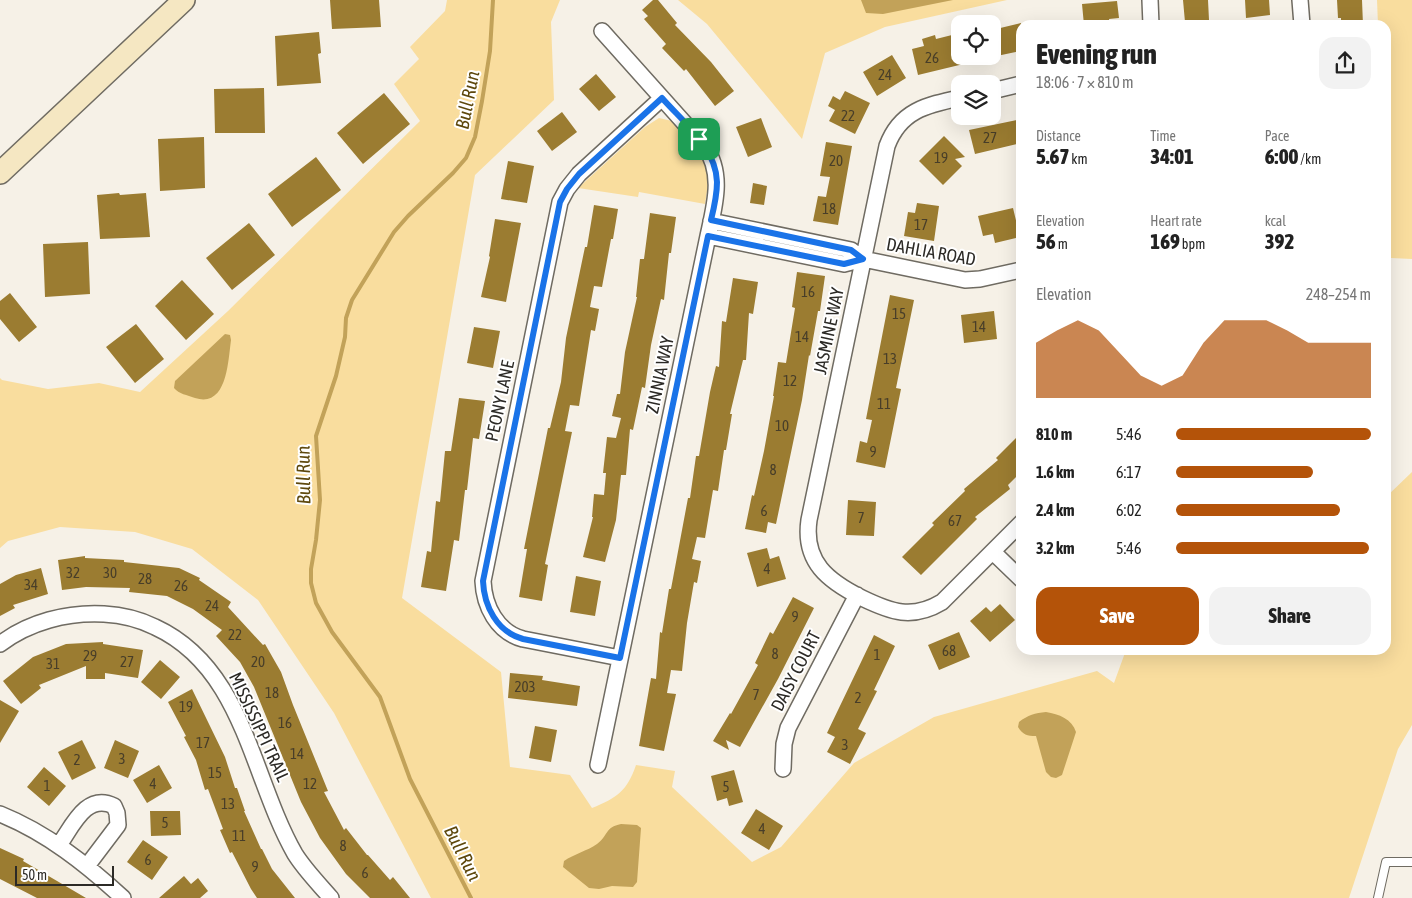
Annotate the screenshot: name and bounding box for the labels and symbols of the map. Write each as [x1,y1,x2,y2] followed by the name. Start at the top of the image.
[925,49,939,66] house number: 26
[878,66,892,83] house number: 24
[451,69,483,131] water label: Bull Run
[841,107,855,124] house number: 22
[678,118,720,160] pin
[983,129,997,146] house number: 27
[934,149,948,166] house number: 19
[829,152,843,169] house number: 20
[822,200,836,217] house number: 18
[914,216,928,233] house number: 17
[885,233,977,270] street label: DAHLIA ROAD
[801,283,815,300] house number: 16
[809,286,848,376] street label: JASMINE WAY
[892,305,906,322] house number: 15
[972,318,986,335] house number: 14
[795,328,809,345] house number: 14
[641,334,678,415] street label: ZINNIA WAY
[883,350,897,367] house number: 13
[481,358,518,443] street label: PEONY LANE
[783,372,797,389] house number: 12
[877,395,891,412] house number: 11
[775,417,789,434] house number: 10
[869,443,877,460] house number: 9
[291,445,315,505] water label: Bull Run
[769,461,777,478] house number: 8
[760,502,768,519] house number: 6
[857,509,865,526] house number: 7
[948,512,962,529] house number: 67
[763,560,771,577] house number: 4
[66,564,80,581] house number: 32
[103,564,117,581] house number: 30
[138,570,152,587] house number: 28
[24,576,38,593] house number: 34
[174,577,188,594] house number: 26
[205,597,219,614] house number: 24
[791,608,799,625] house number: 9
[228,626,242,643] house number: 22
[766,627,825,714] street label: DAISY COURT
[942,642,956,659] house number: 68
[771,645,779,662] house number: 8
[873,646,881,663] house number: 1
[83,647,97,664] house number: 29
[120,653,134,670] house number: 27
[251,653,265,670] house number: 20
[46,655,60,672] house number: 31
[225,669,294,785] street label: MISSISSIPPI TRAIL
[514,678,536,695] house number: 203
[265,684,279,701] house number: 18
[752,686,760,703] house number: 7
[854,689,862,706] house number: 2
[179,698,193,715] house number: 19
[278,714,292,731] house number: 16
[196,734,210,751] house number: 17
[841,736,849,753] house number: 3
[290,745,304,762] house number: 14
[118,750,126,767] house number: 3
[73,751,81,768] house number: 2
[208,764,222,781] house number: 15
[149,775,157,792] house number: 4
[303,775,317,792] house number: 12
[43,777,51,794] house number: 1
[722,778,730,795] house number: 5
[221,795,235,812] house number: 13
[161,814,169,831] house number: 5
[758,820,766,837] house number: 4
[440,822,486,884] water label: Bull Run
[232,827,246,844] house number: 11
[339,837,347,854] house number: 8
[144,851,152,868] house number: 6
[251,858,259,875] house number: 9
[15,863,114,886] scale bar
[361,864,369,881] house number: 6

